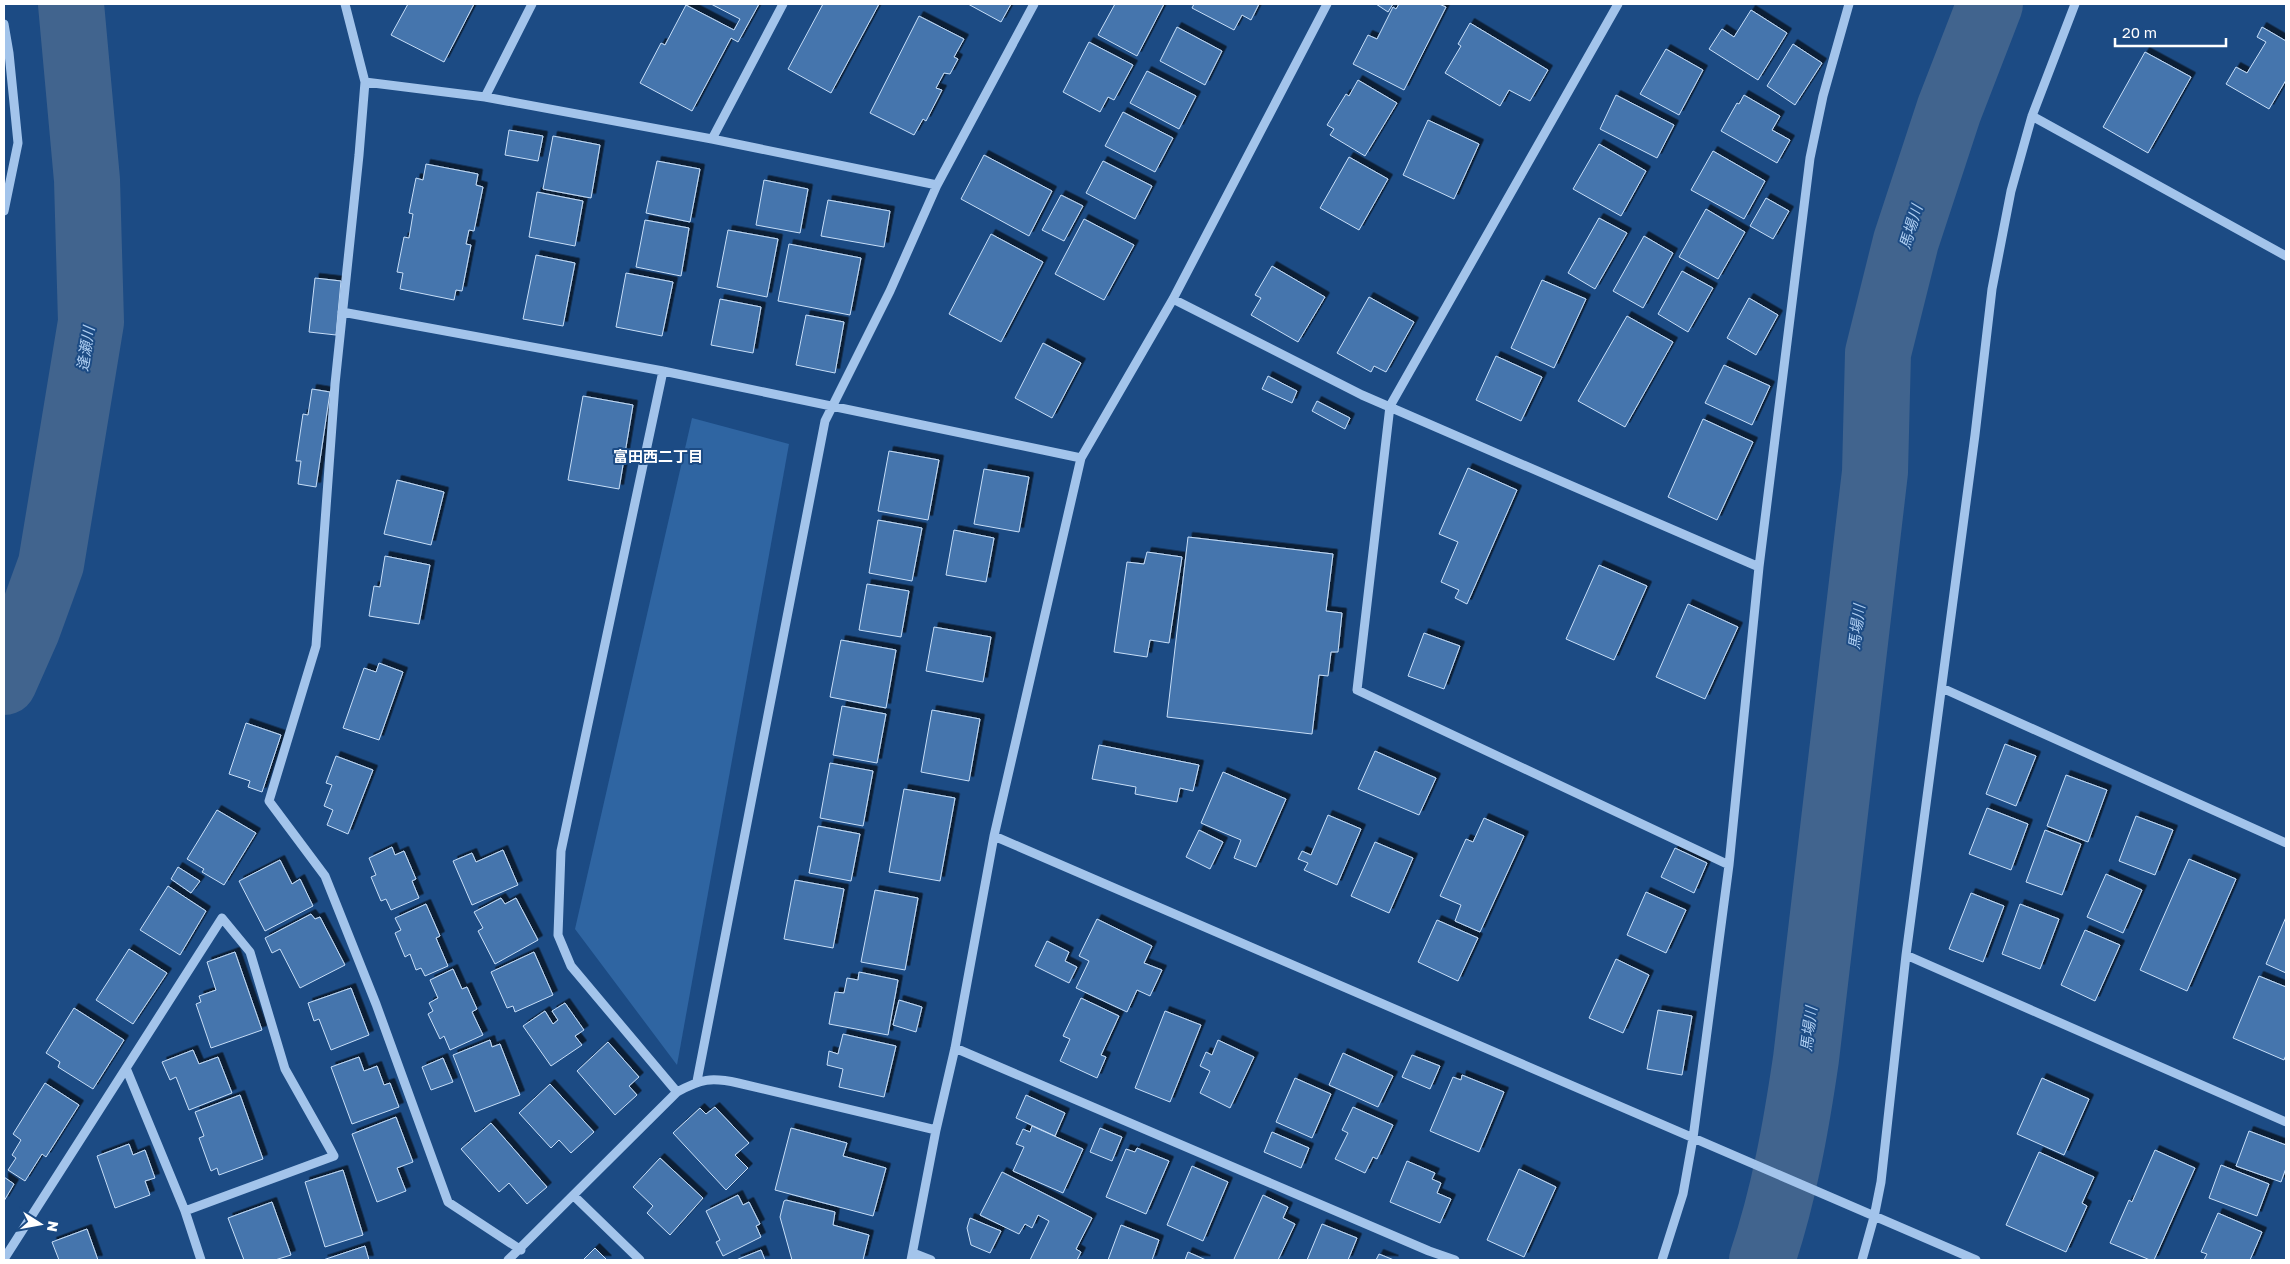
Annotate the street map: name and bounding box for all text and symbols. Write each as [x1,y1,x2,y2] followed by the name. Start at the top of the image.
[2115,15,2226,47] scale bar
[2122,23,2157,41] text: 20 m
[1895,201,1926,251] water label: 馬場川
[73,323,98,372] water label: 逢瀬川
[613,447,703,465] district label: 富田西二丁目
[1844,601,1868,650] water label: 馬場川
[1796,1003,1820,1052] water label: 馬場川
[15,1199,65,1249] north arrow
[44,1220,63,1233] text: N

